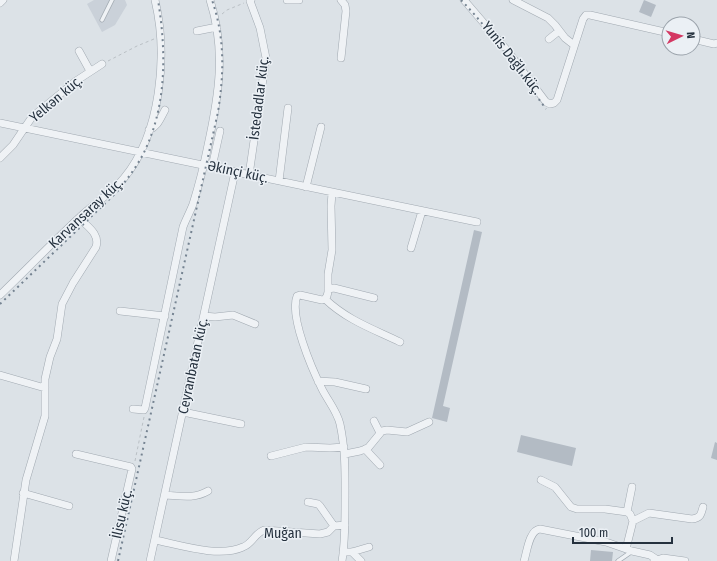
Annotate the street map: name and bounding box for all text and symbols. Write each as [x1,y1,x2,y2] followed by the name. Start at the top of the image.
[661,16,701,56] north arrow
[478,18,546,98] street label: Yunis Dağlı küç.
[684,31,697,39] text: N
[245,55,273,141] street label: İstedadlar küç.
[26,72,86,126] street label: Yelkən küç.
[206,157,270,187] street label: Əkinçi küç.
[45,174,127,252] street label: Karvansaray küç.
[175,316,211,416] street label: Ceyranbatan küç.
[108,488,136,540] street label: İlisu küç.
[573,519,672,545] scale bar
[264,525,302,542] street label: Muğan
[579,526,608,540] text: 100 m

